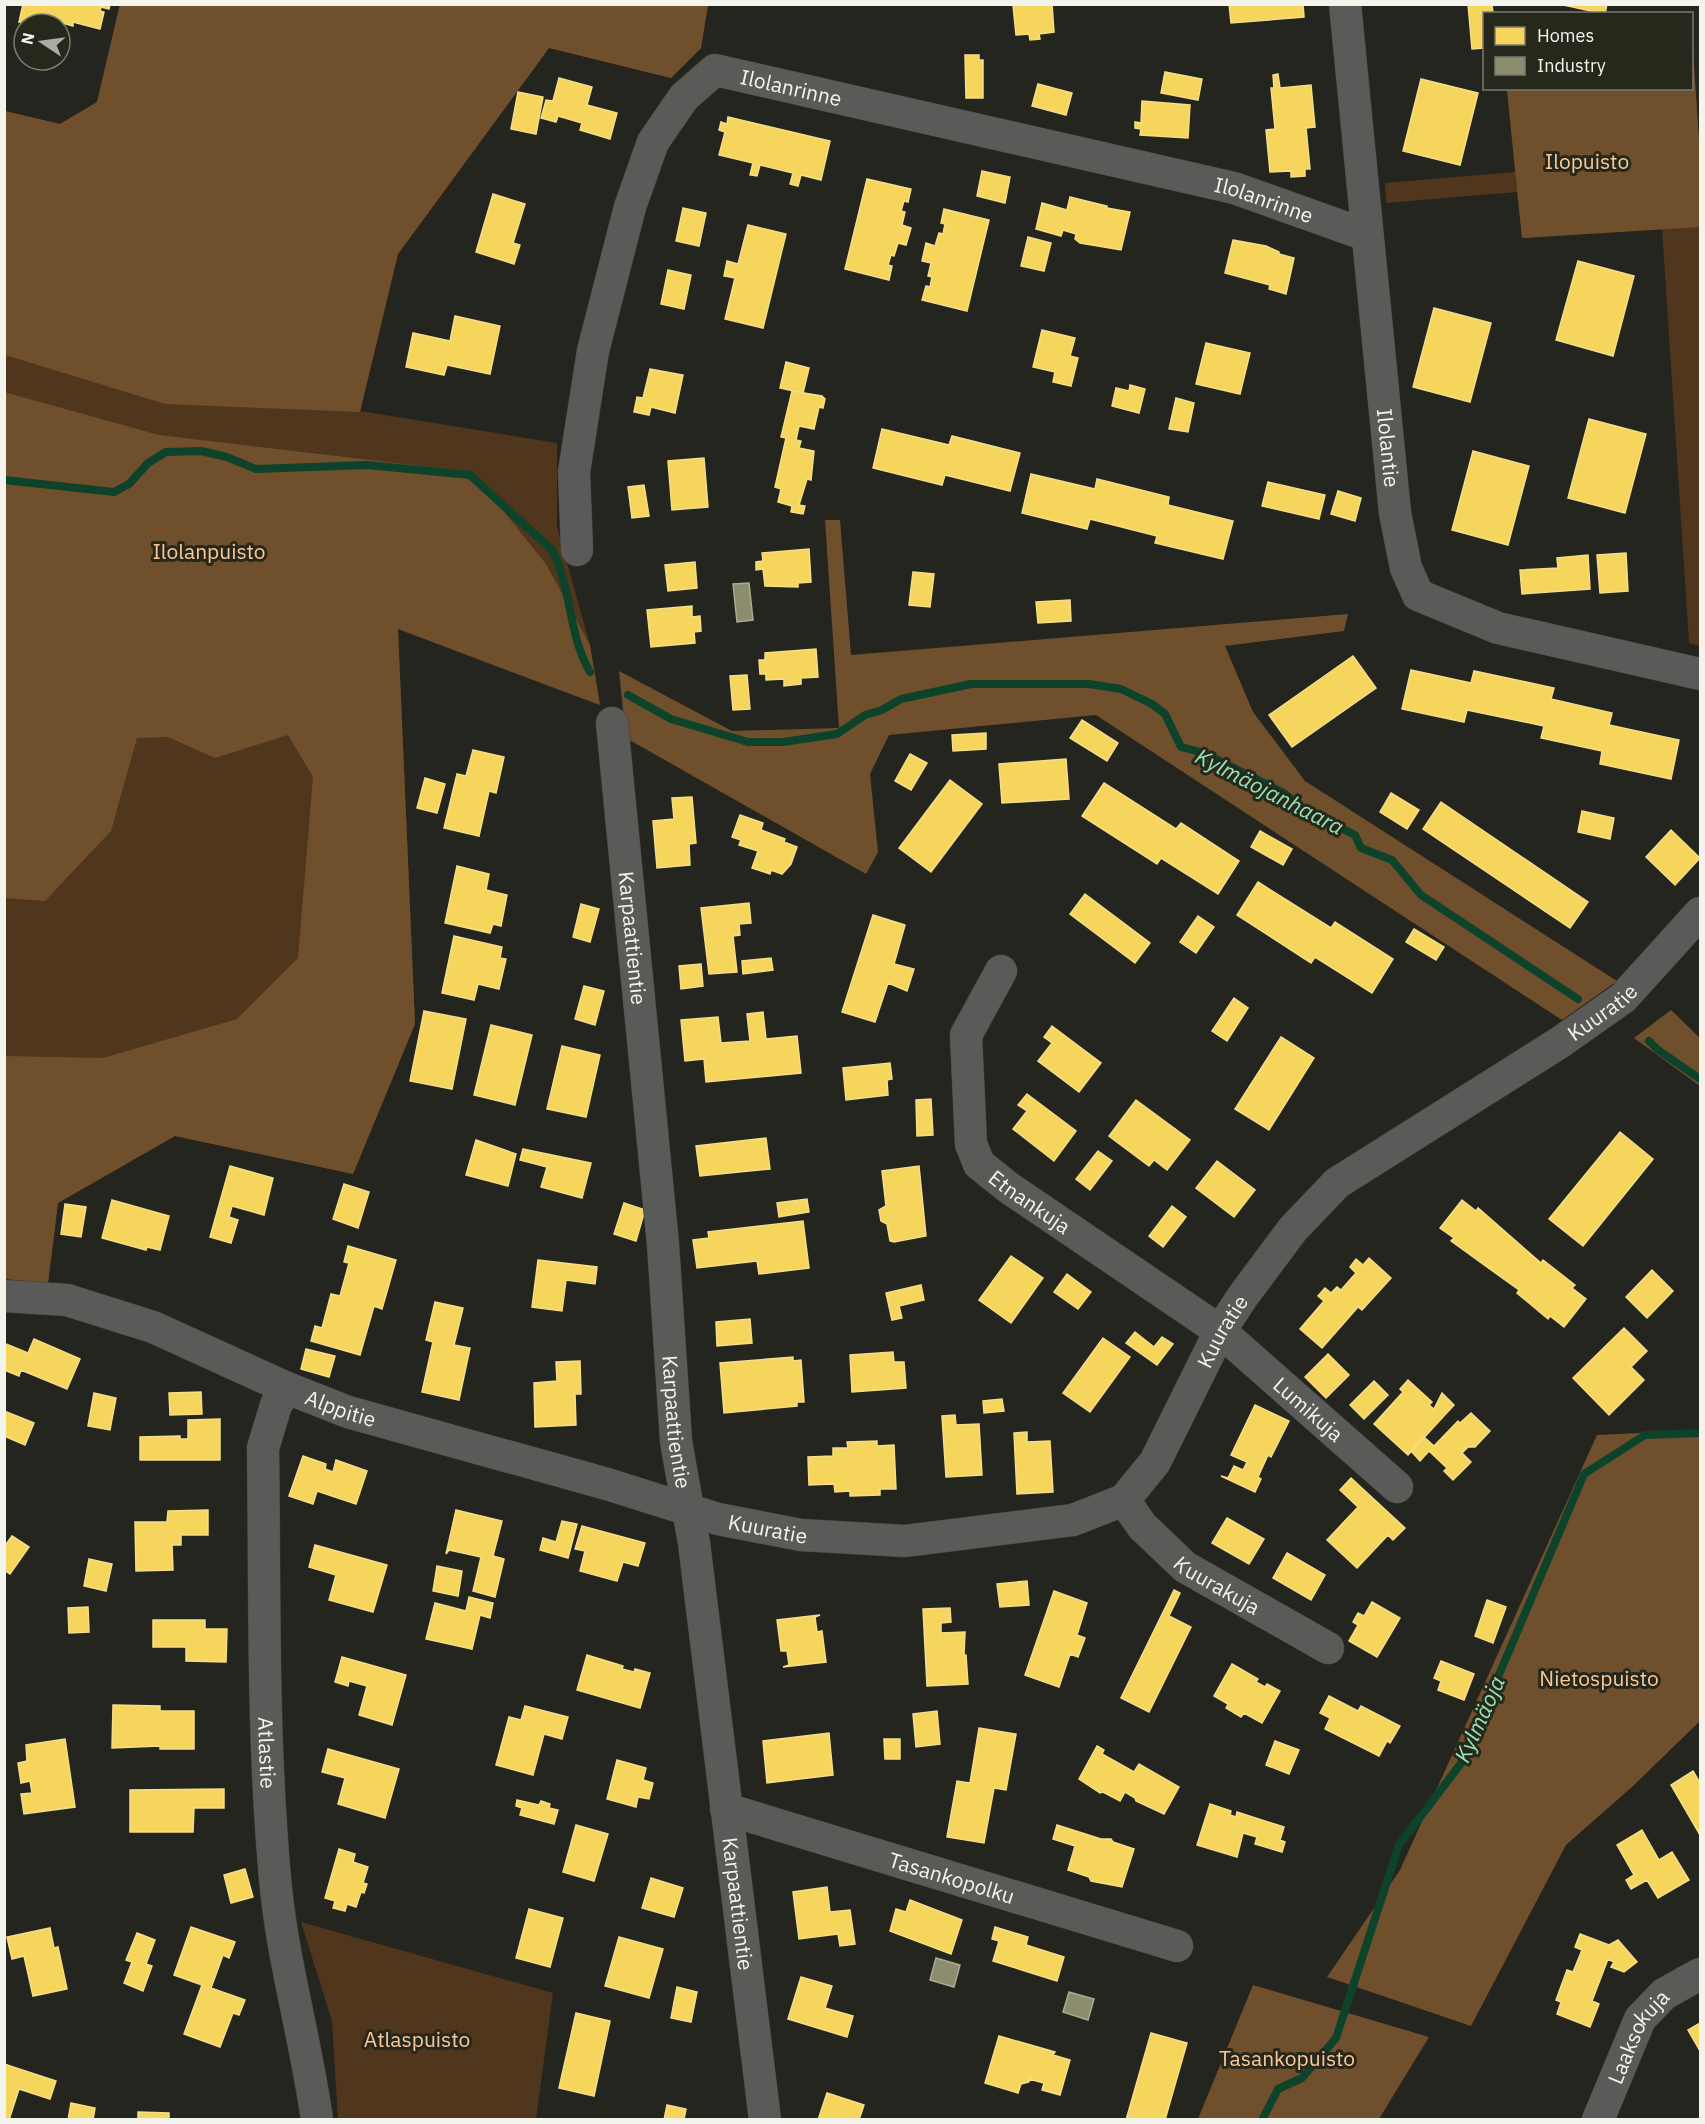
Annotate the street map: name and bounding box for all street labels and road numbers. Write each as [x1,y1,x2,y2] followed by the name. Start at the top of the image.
[738,62,845,112] street label: Ilolanrinne
[1212,170,1317,229] street label: Ilolanrinne
[1371,407,1406,489] street label: Ilolantie
[613,870,654,1006] street label: Karpaattientie
[1562,978,1643,1047] street label: Kuuratie
[983,1163,1076,1240] street label: Etnankuja
[1190,1289,1254,1372] street label: Kuuratie
[656,1354,698,1491] street label: Karpaattientie
[1267,1370,1350,1448] street label: Lumikuja
[301,1383,379,1433] street label: Alppitie
[726,1507,808,1549] street label: Kuuratie
[1168,1550,1265,1621] street label: Kuurakuja
[252,1716,283,1789] street label: Atlastie
[716,1836,760,1972] street label: Karpaattientie
[885,1845,1018,1910] street label: Tasankopolku
[1601,1983,1675,2088] street label: Laaksokuja

